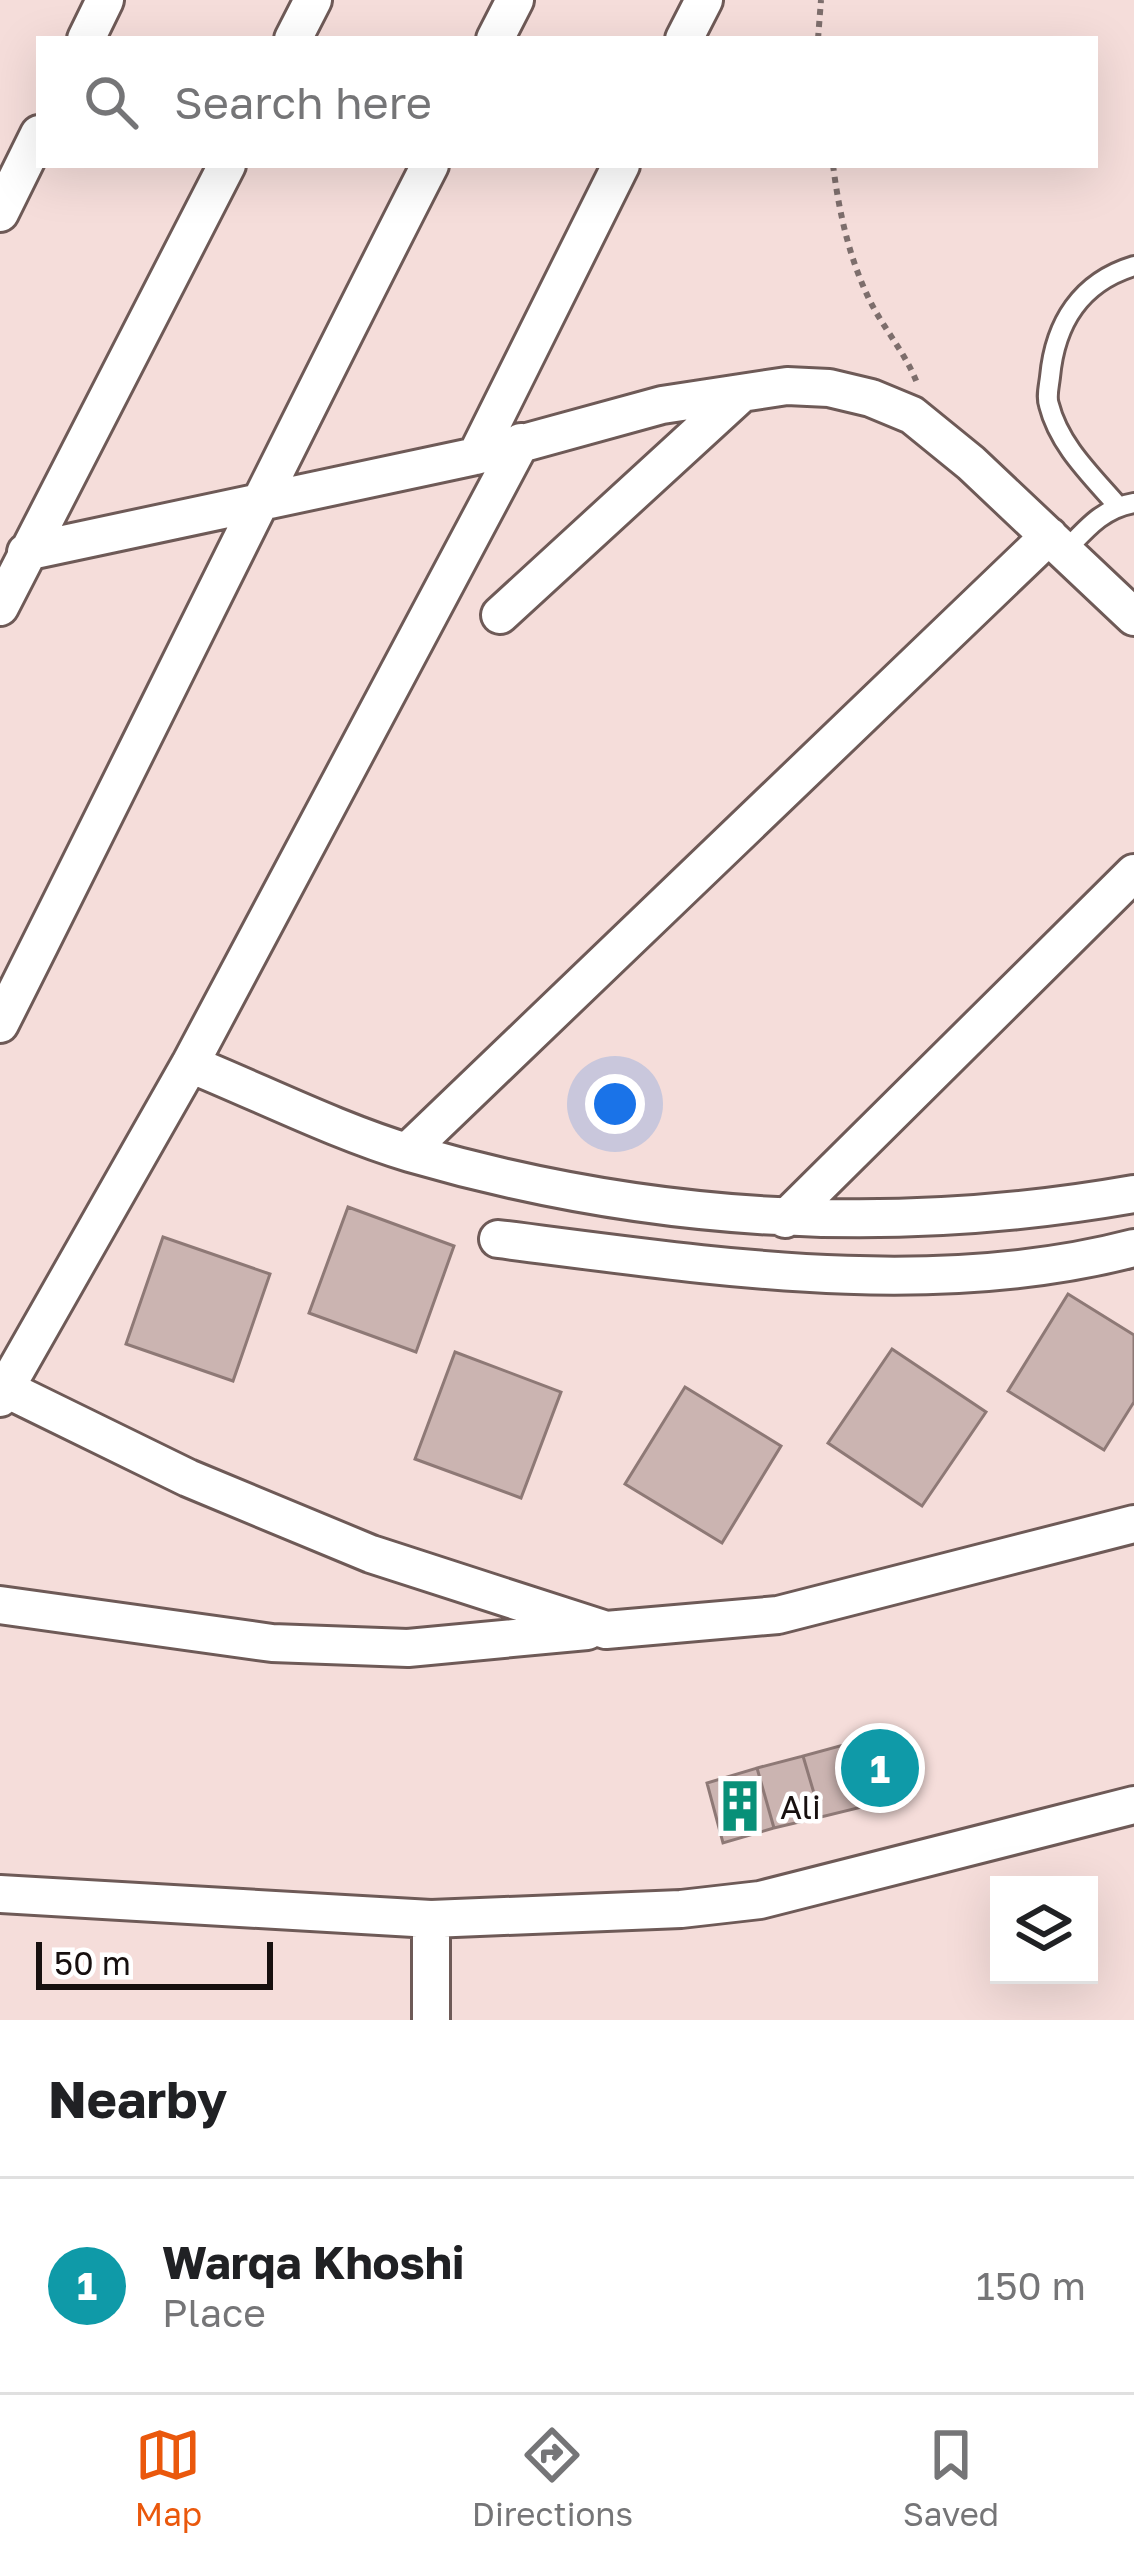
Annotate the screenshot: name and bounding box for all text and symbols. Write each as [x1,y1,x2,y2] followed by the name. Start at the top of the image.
[36,36,1098,168] search box
[78,69,144,135] icon: search
[174,75,432,129] text: Search here
[585,1074,645,1134] your location
[841,1723,919,1813] pin: 1
[711,1777,769,1835] building icon: Ali
[780,1787,821,1826] place label: Ali
[990,1876,1098,1984] map controls
[990,1876,1098,1984] button: layers
[36,1936,273,1989] scale bar
[54,1943,131,1982] text: 50 m
[48,2068,227,2129] text: Nearby
[162,2235,464,2289] text: Warqa Khoshi
[77,2262,97,2309] text: 1
[976,2262,1086,2309] text: 150 m
[162,2289,266,2336] text: Place
[135,2422,202,2533] tab: Map
[472,2422,633,2533] tab: Directions
[903,2422,999,2533] tab: Saved

